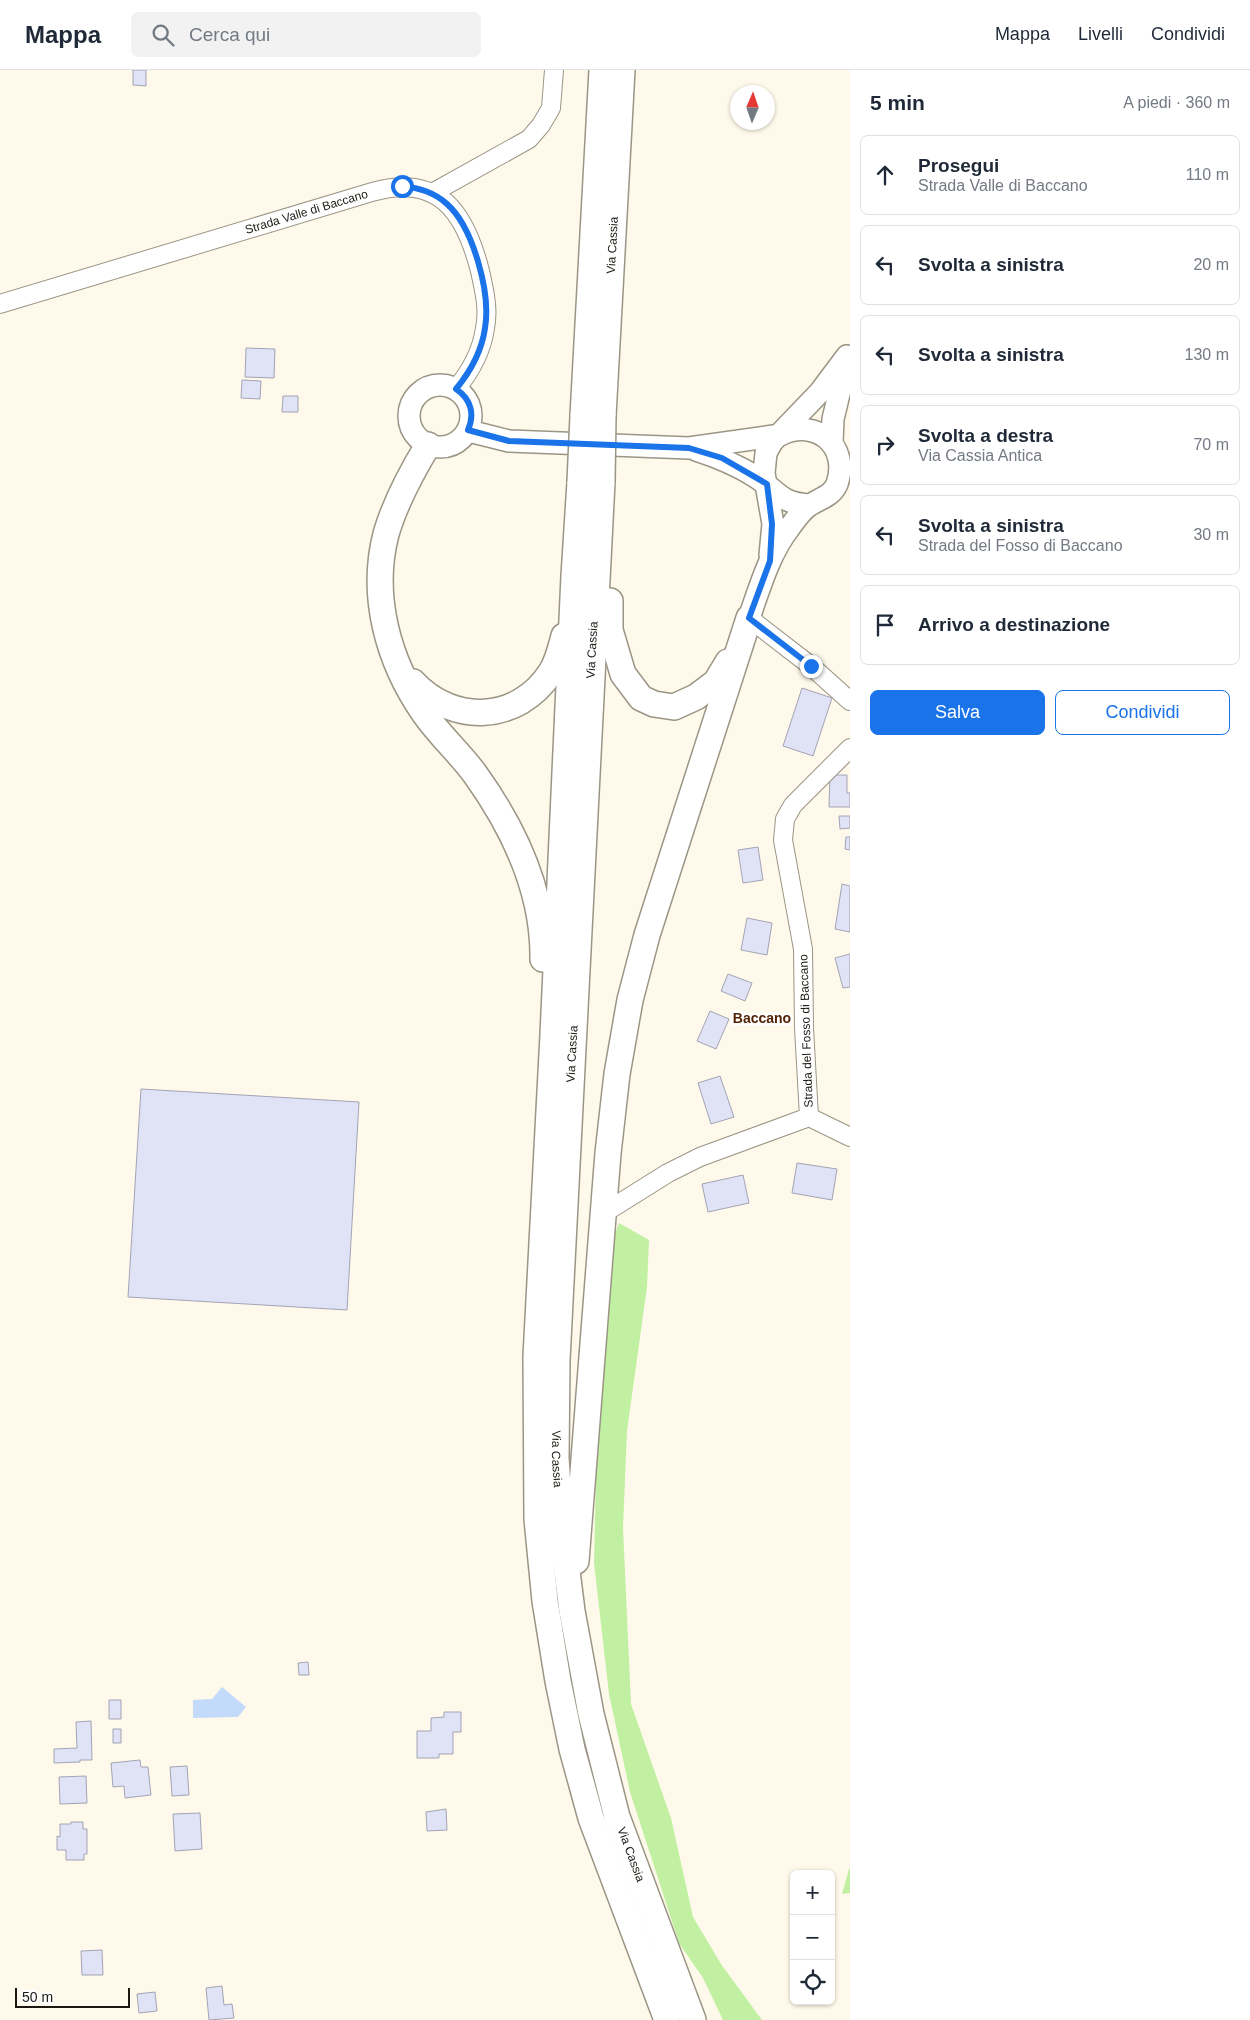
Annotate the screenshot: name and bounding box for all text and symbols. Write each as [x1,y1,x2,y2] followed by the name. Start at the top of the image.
[131,12,481,57] search box
[25,21,101,48] text: Mappa
[149,21,177,49] icon: search
[189,24,270,45] text: Cerca qui
[995,24,1050,44] text: Mappa
[1078,24,1123,44] text: Livelli
[1151,24,1225,44] text: Condividi
[730,85,775,130] north arrow
[870,91,925,114] text: 5 min
[1123,94,1230,111] text: A piedi · 360 m
[918,155,999,176] text: Prosegui
[871,161,899,189] icon: ahead
[1186,166,1229,183] text: 110 m
[391,175,414,198] route start
[918,177,1088,194] text: Strada Valle di Baccano
[243,187,370,237] street label: Strada Valle di Baccano
[604,216,621,274] street label: Via Cassia
[871,251,899,279] icon: left
[918,254,1064,275] text: Svolta a sinistra
[1193,256,1229,273] text: 20 m
[871,341,899,369] icon: left
[918,344,1064,365] text: Svolta a sinistra
[1185,346,1229,363] text: 130 m
[918,425,1053,446] text: Svolta a destra
[871,431,899,459] icon: right
[1193,436,1229,453] text: 70 m
[918,447,1042,464] text: Via Cassia Antica
[918,515,1064,536] text: Svolta a sinistra
[871,521,899,549] icon: left
[1193,526,1229,543] text: 30 m
[918,537,1123,554] text: Strada del Fosso di Baccano
[871,611,899,639] icon: arrive
[918,614,1110,635] text: Arrivo a destinazione
[584,621,601,679] street label: Via Cassia
[800,655,823,678] route end
[870,690,1045,735] button: Salva
[1055,690,1230,735] button: Condividi
[796,954,816,1108] street label: Strada del Fosso di Baccano
[733,1010,791,1026] district label: Baccano
[564,1025,581,1083] street label: Via Cassia
[549,1430,565,1488] street label: Via Cassia
[614,1825,648,1884] street label: Via Cassia
[790,1870,835,2005] map controls
[790,1870,835,1915] button: +
[790,1915,835,1960] button: −
[790,1960,835,2005] button: locate
[15,1985,130,2008] scale bar
[22,1989,53,2005] text: 50 m

